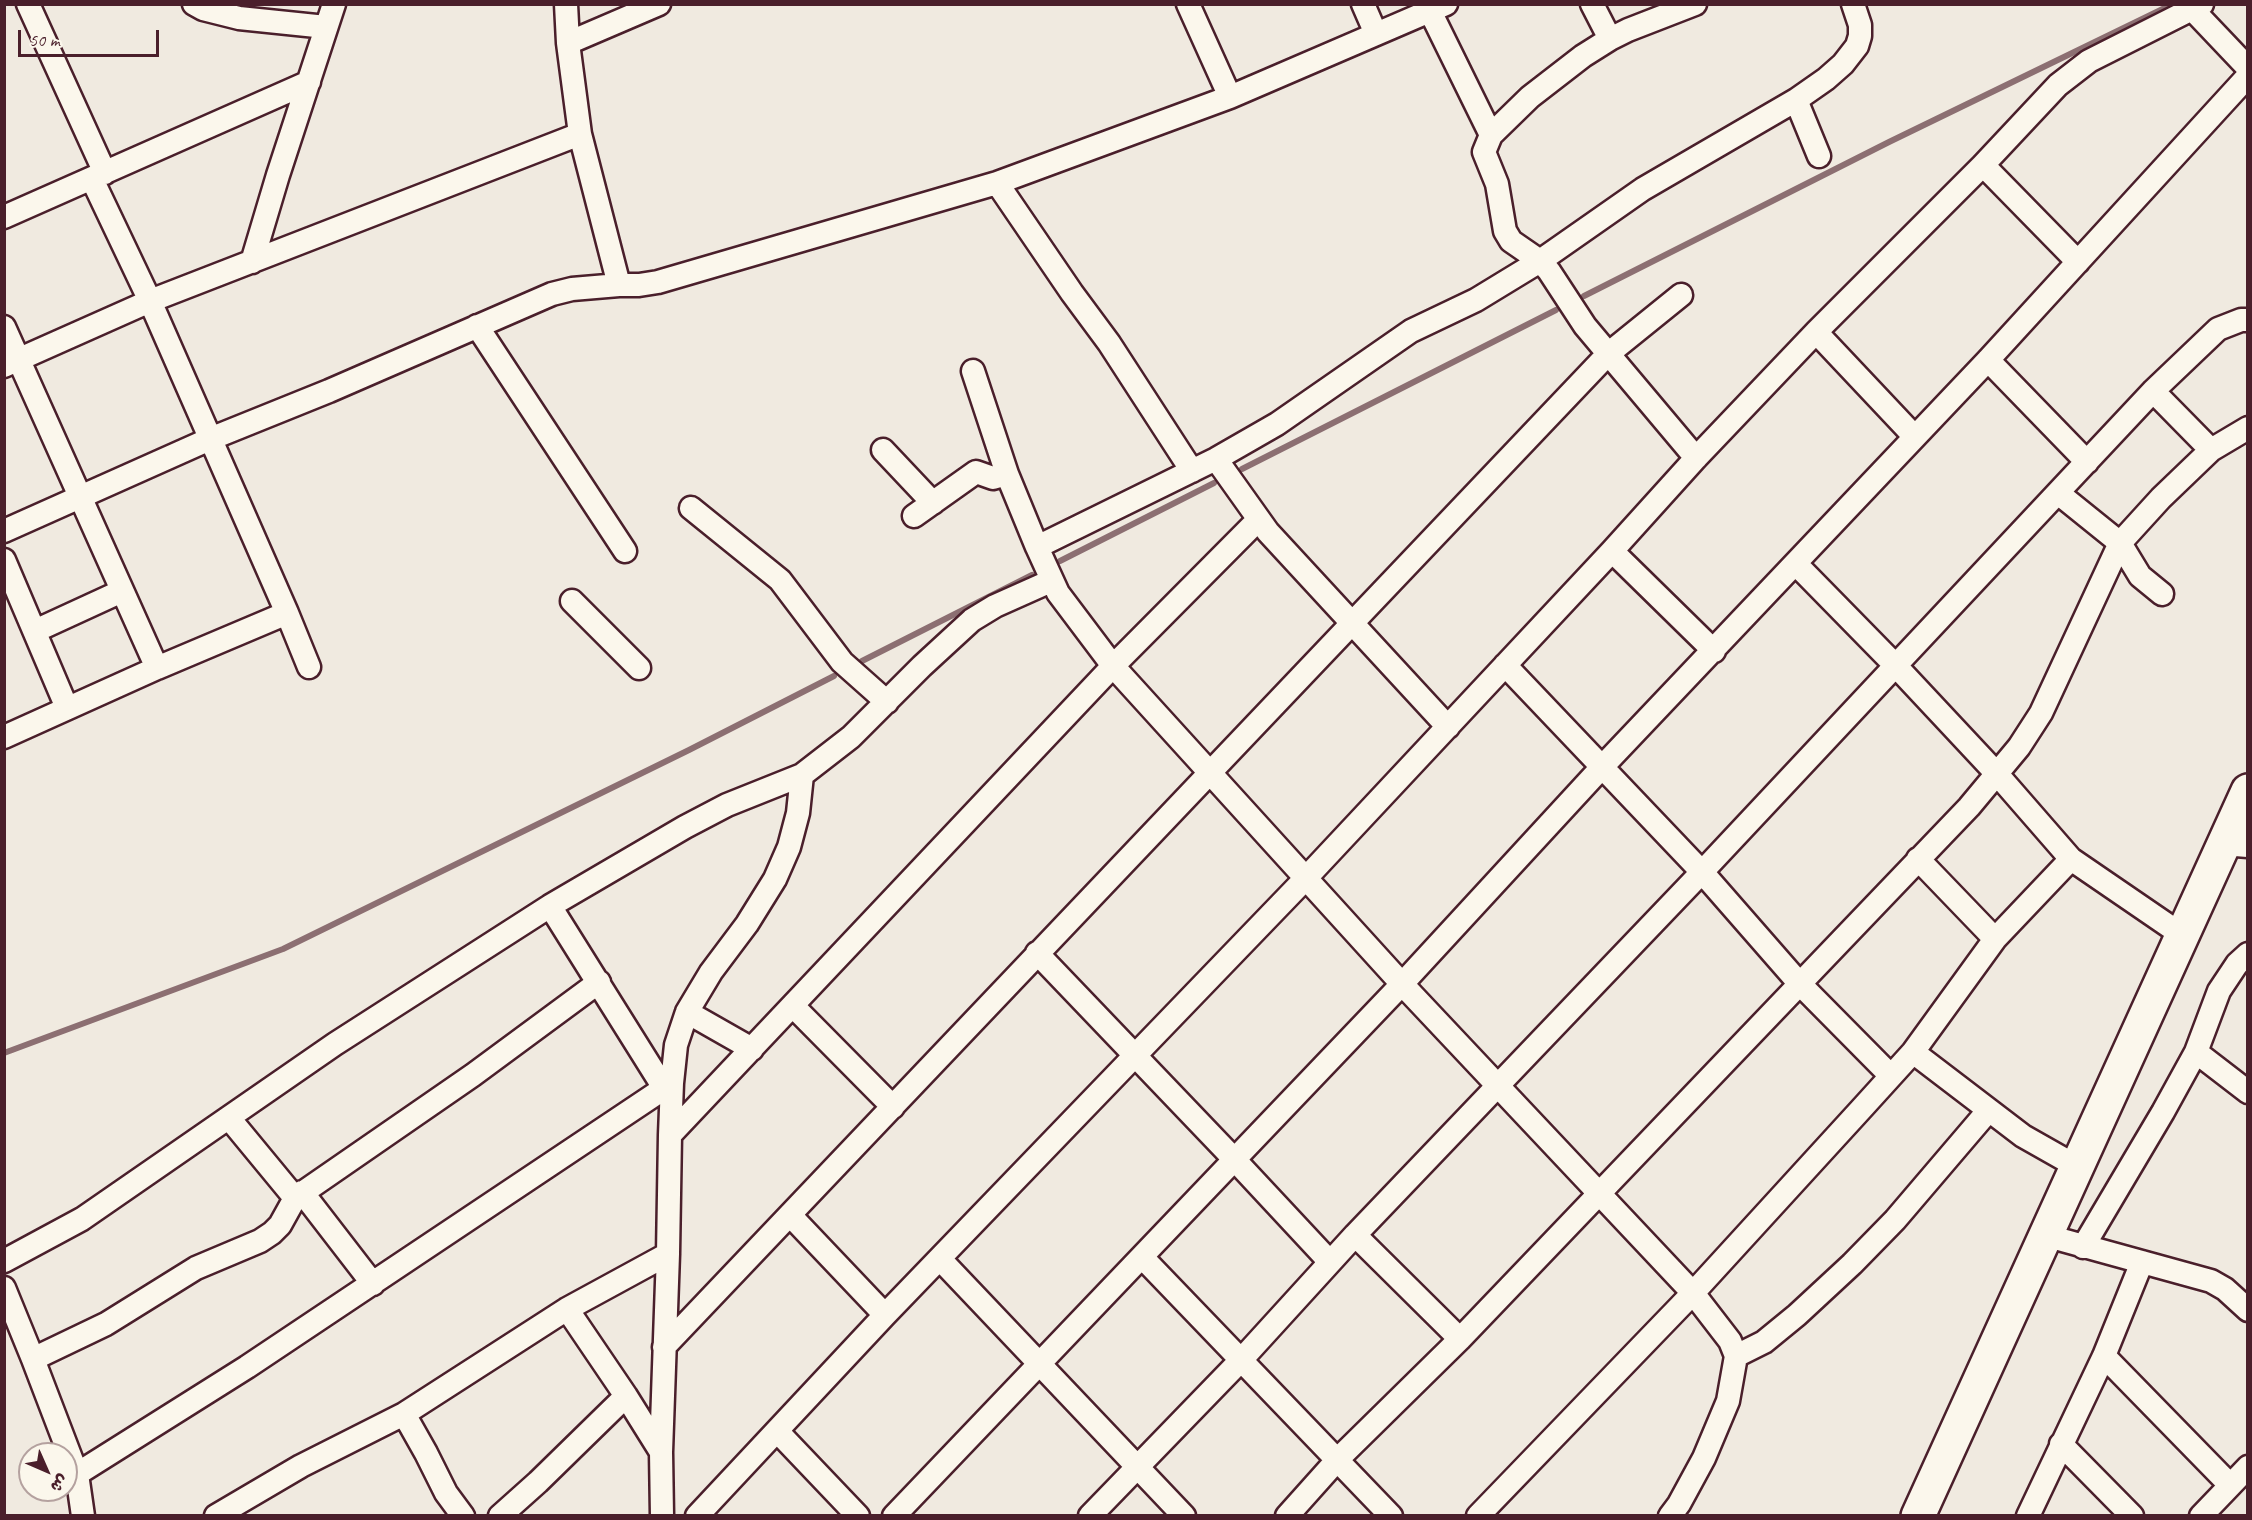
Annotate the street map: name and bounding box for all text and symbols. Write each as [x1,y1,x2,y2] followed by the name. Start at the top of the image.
[21,18,162,56] scale bar
[29,29,60,51] text: 50 m
[18,1442,78,1502] north arrow
[46,1470,73,1497] text: ش

